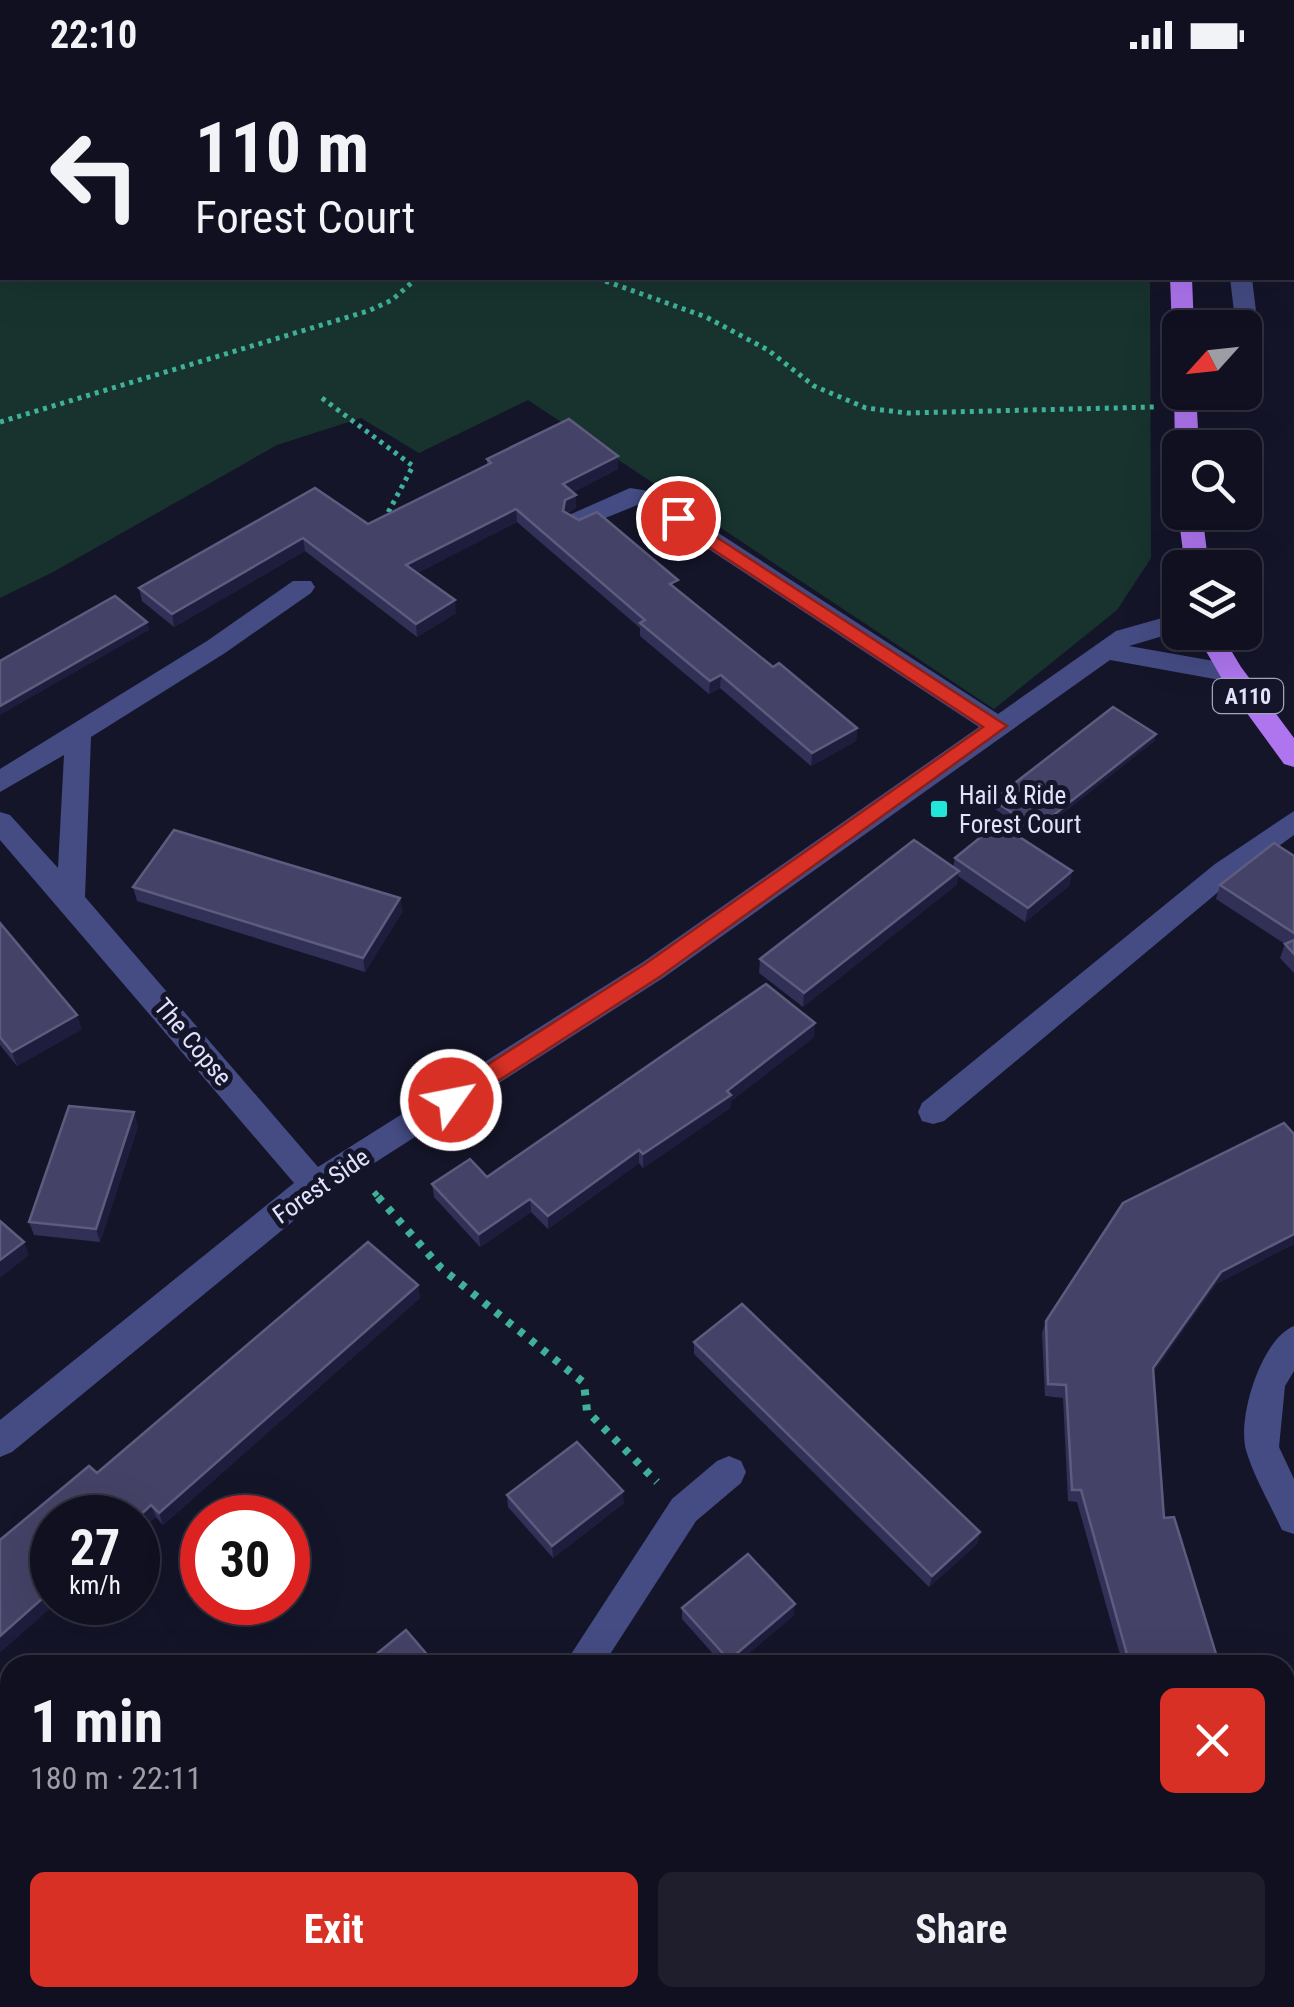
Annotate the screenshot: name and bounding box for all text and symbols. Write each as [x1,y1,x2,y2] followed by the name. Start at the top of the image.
[50,13,137,57] text: 22:10
[195,107,369,189] text: 110 m
[30,110,160,240] icon: left
[195,191,415,244] text: Forest Court
[1162,310,1262,410] north arrow
[1162,310,1262,650] map controls
[1162,430,1262,530] button: search
[636,476,721,561] pin
[651,491,706,546] icon: arrive
[1162,550,1262,650] button: layers
[1213,679,1283,713] road number: A110
[959,781,1081,839] place label: Hail & Ride Forest Court
[928,798,950,820] marker: Hail & Ride Forest Court
[148,993,238,1091] street label: The Copse
[399,1048,503,1152] position arrow
[267,1142,375,1230] street label: Forest Side
[180,1495,310,1625] speed limit sign: 30
[70,1519,120,1577] text: 27
[69,1571,121,1600] text: km/h
[30,1686,163,1757] text: 1 min
[1160,1688,1265,1793] button: close
[30,1759,202,1797] text: 180 m · 22:11
[30,1872,638,1987] button: Exit
[658,1872,1265,1987] button: Share

